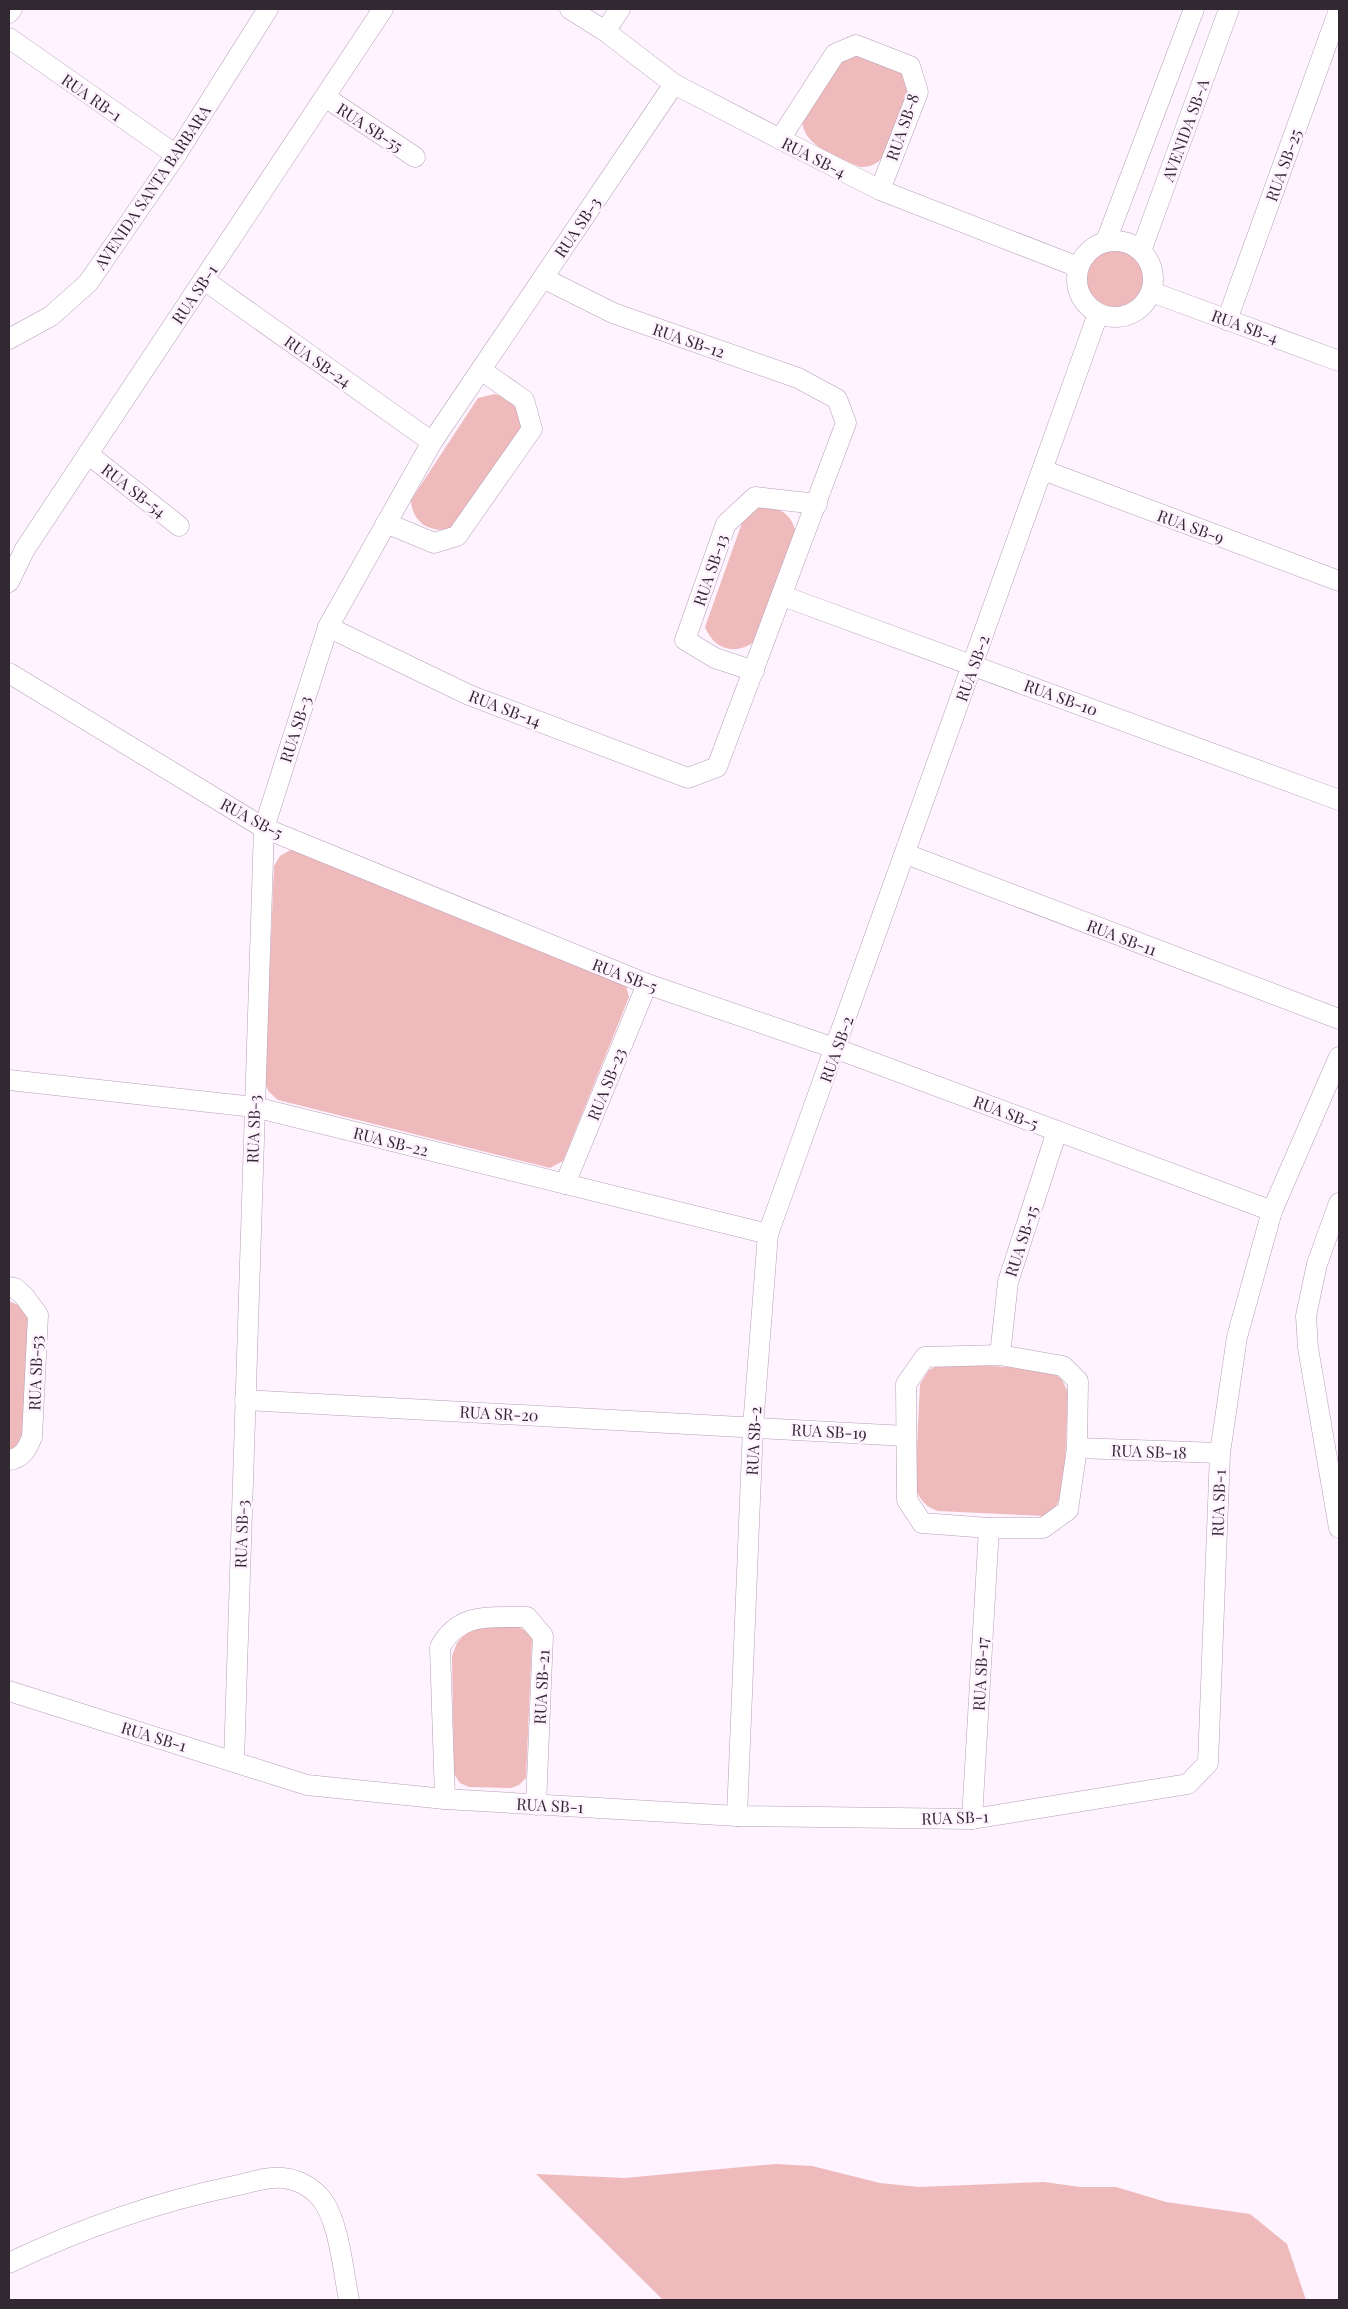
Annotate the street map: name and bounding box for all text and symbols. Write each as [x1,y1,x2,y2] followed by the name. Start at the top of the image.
[58,69,126,125] street label: RUA RB-1
[1156,75,1214,185] street label: AVENIDA SB-A
[881,91,923,163] street label: RUA SB-8
[333,98,407,156] street label: RUA SB-55
[88,100,215,274] street label: AVENIDA SANTA BARBARA
[1260,126,1306,204] street label: RUA SB-25
[778,132,850,182] street label: RUA SB-4
[549,193,605,261] street label: RUA SB-3
[166,260,222,328] street label: RUA SB-1
[1209,304,1281,348] street label: RUA SB-4
[650,318,728,362] street label: RUA SB-12
[280,330,356,392] street label: RUA SB-24
[98,458,170,522] street label: RUA SB-54
[1155,504,1227,548] street label: RUA SB-9
[688,531,732,609] street label: RUA SB-13
[950,632,994,704] street label: RUA SB-2
[1021,674,1101,720] street label: RUA SB-10
[466,685,544,731] street label: RUA SB-14
[274,693,316,765] street label: RUA SB-3
[217,793,287,843] street label: RUA SB-5
[1084,914,1160,960] street label: RUA SB-11
[589,953,661,997] street label: RUA SB-5
[814,1013,858,1085] street label: RUA SB-2
[582,1045,630,1123] street label: RUA SB-23
[970,1090,1042,1134] street label: RUA SB-5
[241,1094,265,1164] street label: RUA SB-3
[351,1122,431,1160] street label: RUA SB-22
[1000,1203,1042,1279] street label: RUA SB-15
[23,1335,47,1411] street label: RUA SB-53
[459,1400,539,1426] street label: RUA SR-20
[741,1406,765,1476] street label: RUA SB-2
[791,1419,867,1443] street label: RUA SB-19
[1111,1439,1187,1463] street label: RUA SB-18
[1206,1469,1230,1537] street label: RUA SB-1
[229,1499,253,1569] street label: RUA SB-3
[968,1636,992,1711] street label: RUA SB-17
[529,1649,553,1725] street label: RUA SB-21
[119,1716,189,1756] street label: RUA SB-1
[516,1793,584,1817] street label: RUA SB-1
[921,1805,989,1829] street label: RUA SB-1

